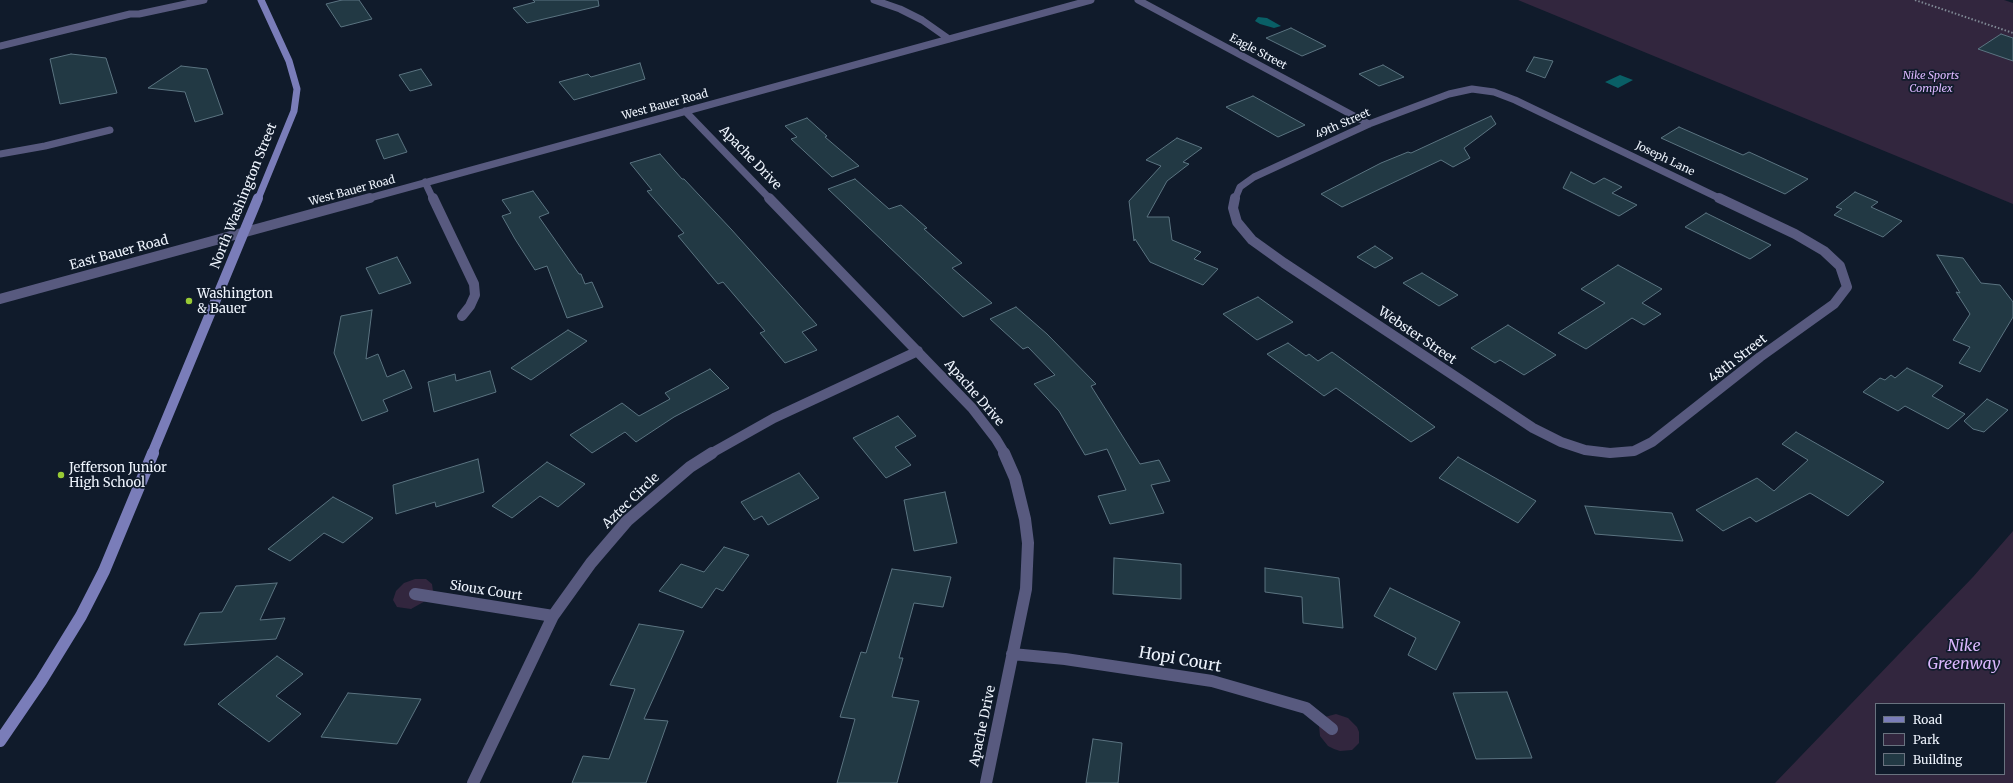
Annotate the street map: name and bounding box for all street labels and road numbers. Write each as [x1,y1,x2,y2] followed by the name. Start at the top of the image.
[1227,31,1289,73] street label: Eagle Street
[620,87,710,123] street label: West Bauer Road
[1314,106,1372,142] street label: 49th Street
[208,121,280,271] street label: North Washington Street
[716,123,784,193] street label: Apache Drive
[1633,139,1697,179] street label: Joseph Lane
[307,173,397,209] street label: West Bauer Road
[68,232,170,274] street label: East Bauer Road
[1375,304,1459,368] street label: Webster Street
[1706,331,1770,387] street label: 48th Street
[941,357,1007,429] street label: Apache Drive
[599,470,663,532] street label: Aztec Circle
[449,578,523,604] street label: Sioux Court
[1137,643,1223,677] street label: Hopi Court
[967,684,999,768] street label: Apache Drive

